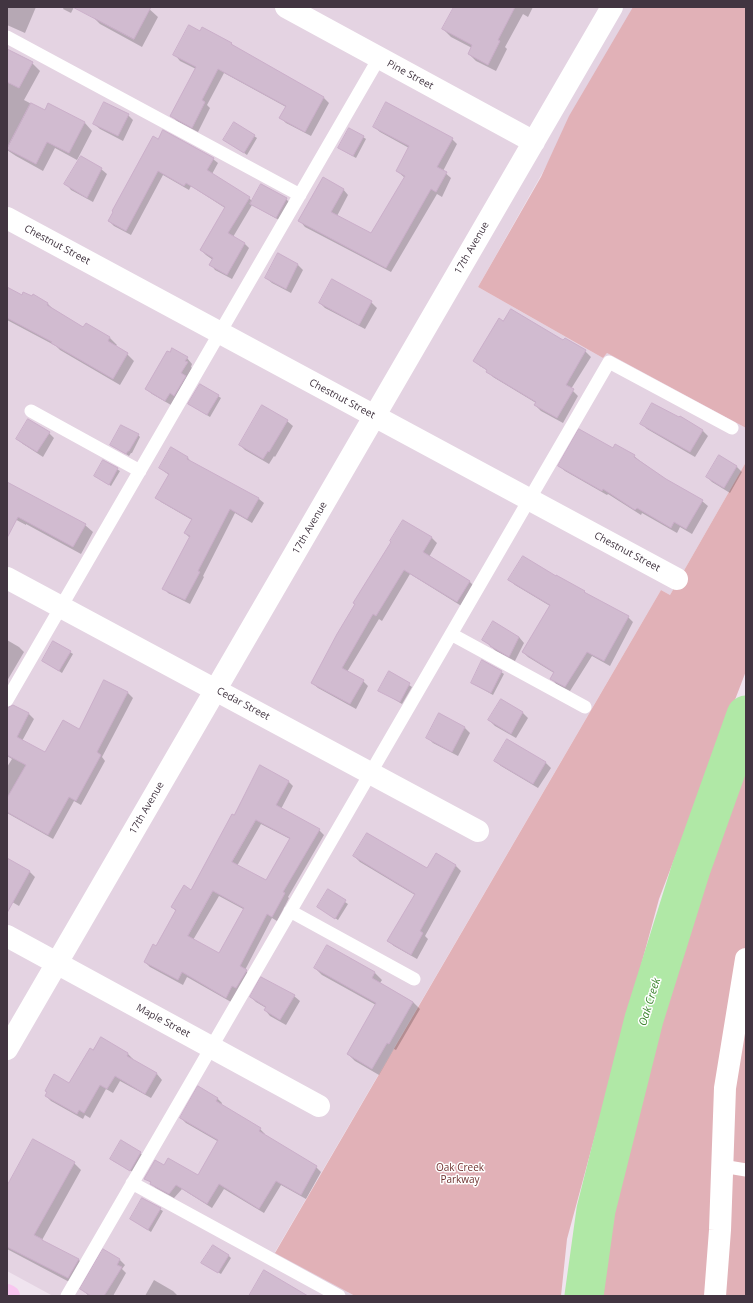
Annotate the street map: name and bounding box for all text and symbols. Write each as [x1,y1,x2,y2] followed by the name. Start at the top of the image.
[385,58,435,92] street label: Pine Street
[452,220,492,276] street label: 17th Avenue
[22,223,92,267] street label: Chestnut Street
[307,377,377,421] street label: Chestnut Street
[290,500,330,556] street label: 17th Avenue
[592,530,662,574] street label: Chestnut Street
[214,685,272,723] street label: Cedar Street
[127,780,167,836] street label: 17th Avenue
[636,976,664,1028] water label: Oak Creek
[134,1002,192,1040] street label: Maple Street
[436,1162,484,1186] park label: Oak Creek Parkway

